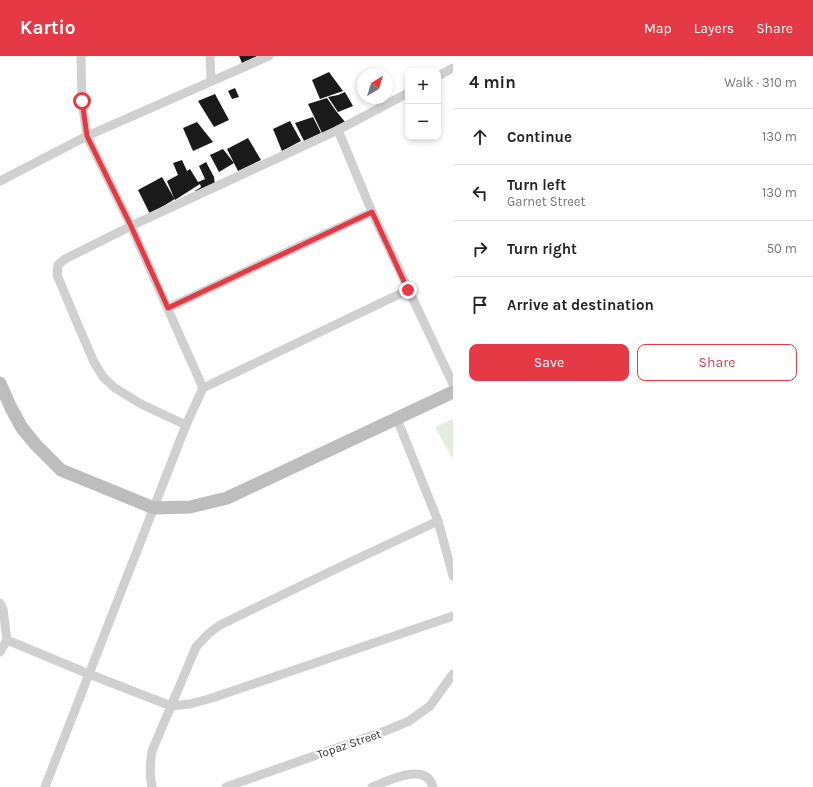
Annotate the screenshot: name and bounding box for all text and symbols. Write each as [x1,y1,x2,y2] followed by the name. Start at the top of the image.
[20,17,75,39] text: Kartio
[644,20,672,37] text: Map
[694,20,734,37] text: Layers
[756,20,793,37] text: Share
[357,68,393,104] north arrow
[405,68,441,140] map controls
[405,68,441,104] button: +
[469,72,516,92] text: 4 min
[724,75,797,90] text: Walk · 310 m
[73,92,91,110] route start
[405,104,441,140] button: −
[469,126,491,148] icon: ahead
[507,128,572,146] text: Continue
[762,129,797,144] text: 130 m
[507,176,566,194] text: Turn left
[469,182,491,204] icon: left
[762,185,797,200] text: 130 m
[507,194,585,209] text: Garnet Street
[469,238,491,260] icon: right
[507,240,577,258] text: Turn right
[767,241,797,256] text: 50 m
[399,281,417,299] route end
[469,294,491,316] icon: arrive
[507,296,654,314] text: Arrive at destination
[469,344,629,381] button: Save
[637,344,797,381] button: Share
[315,726,383,761] street label: Topaz Street

